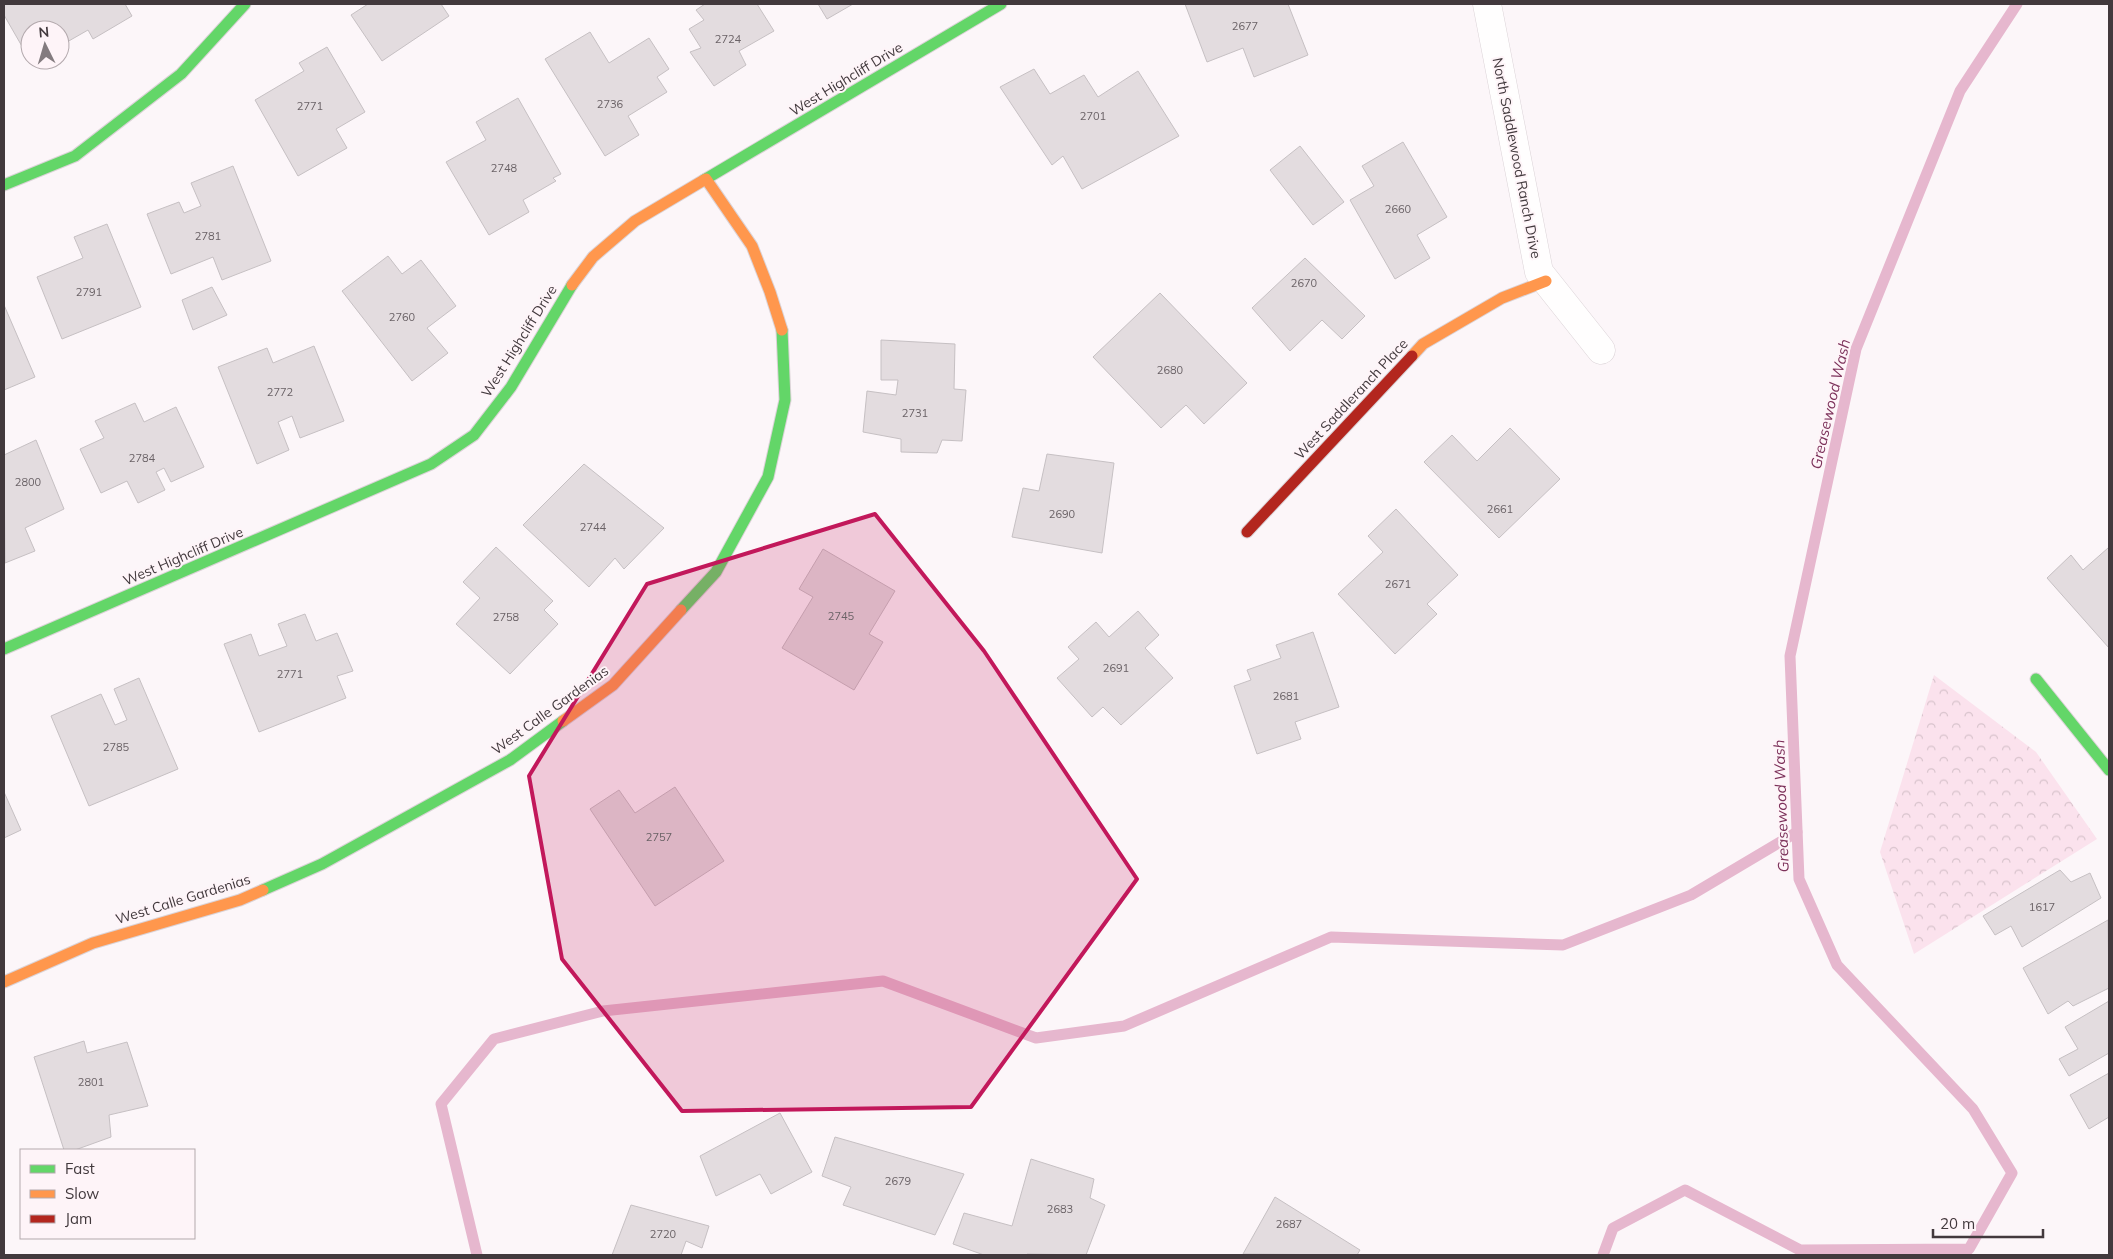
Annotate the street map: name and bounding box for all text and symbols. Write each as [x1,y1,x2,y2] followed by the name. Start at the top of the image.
[1232,19,1258,33] house number: 2677
[20,20,70,70] north arrow
[38,23,50,41] text: N
[715,32,742,46] house number: 2724
[786,38,906,120] street label: West Highcliff Drive
[1489,56,1545,260] street label: North Saddlewood Ranch Drive
[597,97,624,111] house number: 2736
[297,99,323,113] house number: 2771
[1080,109,1106,123] house number: 2701
[491,161,518,175] house number: 2748
[1385,202,1412,216] house number: 2660
[195,229,221,243] house number: 2781
[1291,276,1318,290] house number: 2670
[477,282,561,400] street label: West Highcliff Drive
[76,285,102,299] house number: 2791
[389,310,416,324] house number: 2760
[1290,335,1412,463] street label: West Saddleranch Place
[1806,337,1854,471] water label: Greasewood Wash
[1157,363,1184,377] house number: 2680
[267,385,294,399] house number: 2772
[902,406,928,420] house number: 2731
[129,451,156,465] house number: 2784
[15,475,42,489] house number: 2800
[1487,502,1513,516] house number: 2661
[1049,507,1076,521] house number: 2690
[580,520,607,534] house number: 2744
[120,523,246,589] street label: West Highcliff Drive
[1385,577,1411,591] house number: 2671
[828,609,855,623] house number: 2745
[493,610,520,624] house number: 2758
[1103,661,1129,675] house number: 2691
[488,662,612,758] street label: West Calle Gardenias
[277,667,303,681] house number: 2771
[1273,689,1299,703] house number: 2681
[1769,739,1793,873] water label: Greasewood Wash
[103,740,130,754] house number: 2785
[646,830,672,844] house number: 2757
[113,870,253,928] street label: West Calle Gardenias
[2029,900,2055,914] house number: 1617
[78,1075,104,1089] house number: 2801
[20,1149,195,1239] legend
[65,1159,95,1178] text: Fast
[885,1174,911,1188] house number: 2679
[65,1184,99,1203] text: Slow
[1047,1202,1073,1216] house number: 2683
[1933,1206,2043,1238] scale bar
[65,1209,92,1228] text: Jam
[1940,1214,1975,1233] text: 20 m
[1276,1217,1302,1231] house number: 2687
[650,1227,677,1241] house number: 2720

